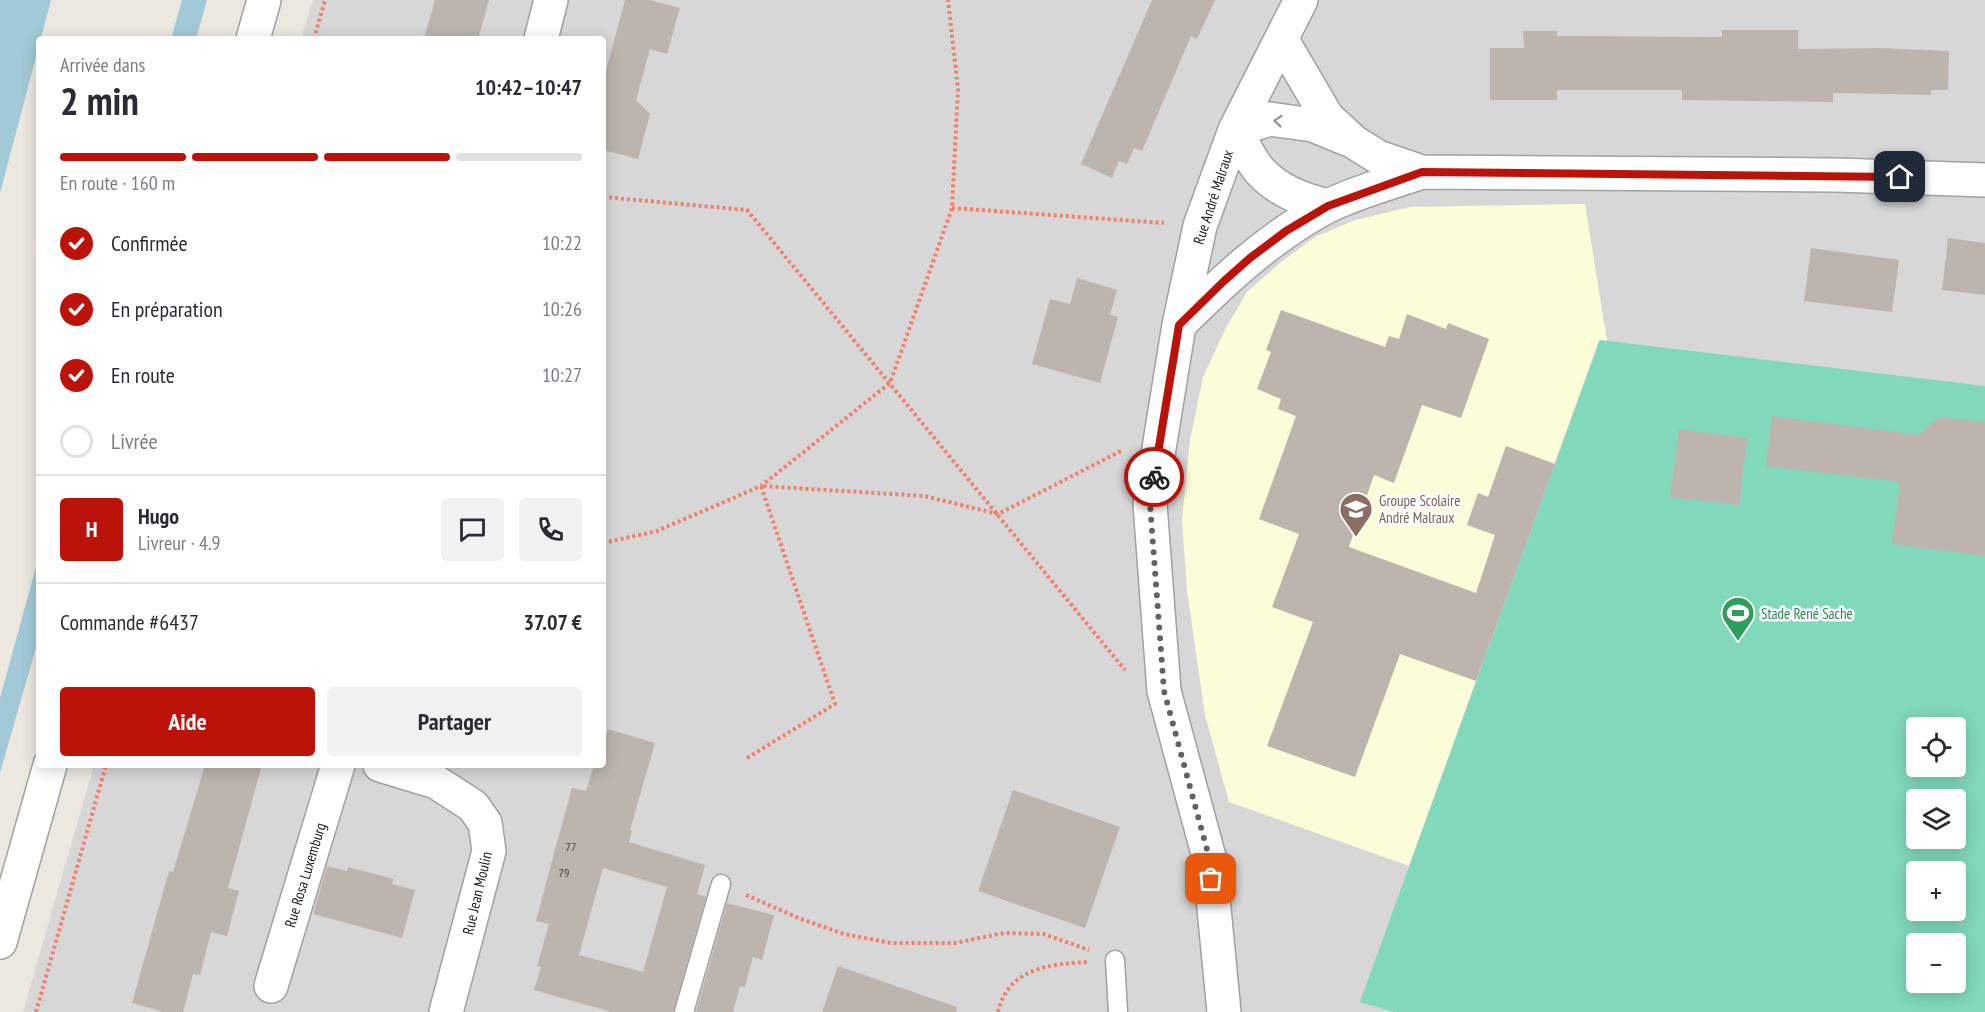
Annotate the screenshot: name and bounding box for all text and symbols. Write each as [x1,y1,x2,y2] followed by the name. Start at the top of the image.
[60,52,145,78] text: Arrivée dans
[475,73,582,101] text: 10:42–10:47
[60,75,139,126] text: 2 min
[1274,115,1283,128] one-way arrow
[1189,147,1237,247] street label: Rue André Malraux
[1874,151,1925,202] pin
[1883,160,1916,193] icon: home
[60,170,175,196] text: En route · 160 m
[60,227,93,260] icon: check
[111,229,188,257] text: Confirmée
[542,230,582,256] text: 10:22
[60,293,93,326] icon: check
[111,295,223,323] text: En préparation
[542,296,582,322] text: 10:26
[60,359,93,392] icon: check
[111,361,175,389] text: En route
[542,362,582,388] text: 10:27
[111,427,157,455] text: Livrée
[1124,447,1184,507] courier
[1138,461,1171,494] icon: bike
[1338,491,1374,538] school or university icon: Groupe Scolaire André Malraux
[1379,491,1460,527] place label: Groupe Scolaire André Malraux
[441,498,504,561] button: chat
[519,498,582,561] button: phone
[138,502,179,530] text: Hugo
[86,515,97,543] text: H
[138,530,221,556] text: Livreur · 4.9
[1720,595,1756,642] sports icon: Stade René Sache
[1761,604,1853,623] place label: Stade René Sache
[60,608,199,636] text: Commande #6437
[523,608,582,636] text: 37.07 €
[60,687,315,756] button: Aide
[327,687,582,756] button: Partager
[1906,717,1966,993] map controls
[1906,717,1966,777] button: locate
[1906,789,1966,849] button: layers
[280,820,330,930] street label: Rue Rosa Luxemburg
[566,839,576,854] house number: 77
[458,850,496,936] street label: Rue Jean Moulin
[1185,853,1236,904] pin
[1906,861,1966,921] button: +
[1194,862,1227,895] icon: bag
[559,865,569,880] house number: 79
[1906,933,1966,993] button: −

